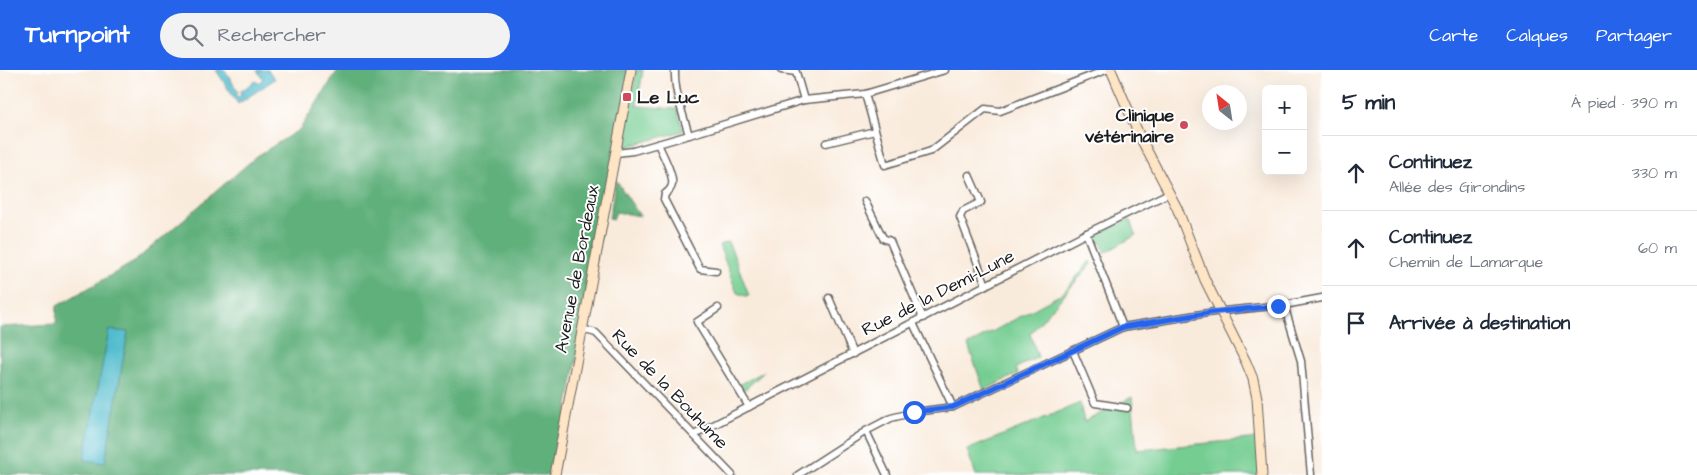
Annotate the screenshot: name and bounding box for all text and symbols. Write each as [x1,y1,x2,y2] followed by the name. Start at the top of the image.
[160,13,510,58] search box
[25,18,130,52] text: Turnpoint
[178,21,206,49] icon: search
[218,22,326,49] text: Rechercher
[1429,23,1478,48] text: Carte
[1506,23,1568,48] text: Calques
[1596,23,1672,48] text: Partager
[637,85,700,110] place label: Le Luc
[1202,85,1247,130] north arrow
[1262,85,1307,175] map controls
[1262,85,1307,130] button: +
[1342,88,1395,117] text: 5 min
[621,91,633,103] marker: Le Luc
[1571,92,1677,114] text: À pied · 390 m
[1085,103,1174,149] place label: Clinique vétérinaire
[1178,119,1190,131] marker: Clinique vétérinaire
[1262,130,1307,175] button: −
[1389,149,1472,176] text: Continuez
[1342,159,1370,187] icon: ahead
[1632,162,1677,184] text: 330 m
[1389,176,1525,198] text: Allée des Girondins
[548,182,606,355] street label: Avenue de Bordeaux
[1389,224,1472,251] text: Continuez
[1342,234,1370,262] icon: ahead
[1638,237,1677,259] text: 60 m
[857,244,1019,342] street label: Rue de la Demi-Lune
[1389,251,1543,273] text: Chemin de Lamarque
[1267,295,1290,318] route end
[1342,309,1370,337] icon: arrive
[1389,310,1570,337] text: Arrivée à destination
[606,323,734,455] street label: Rue de la Bouhume
[903,401,926,424] route start

